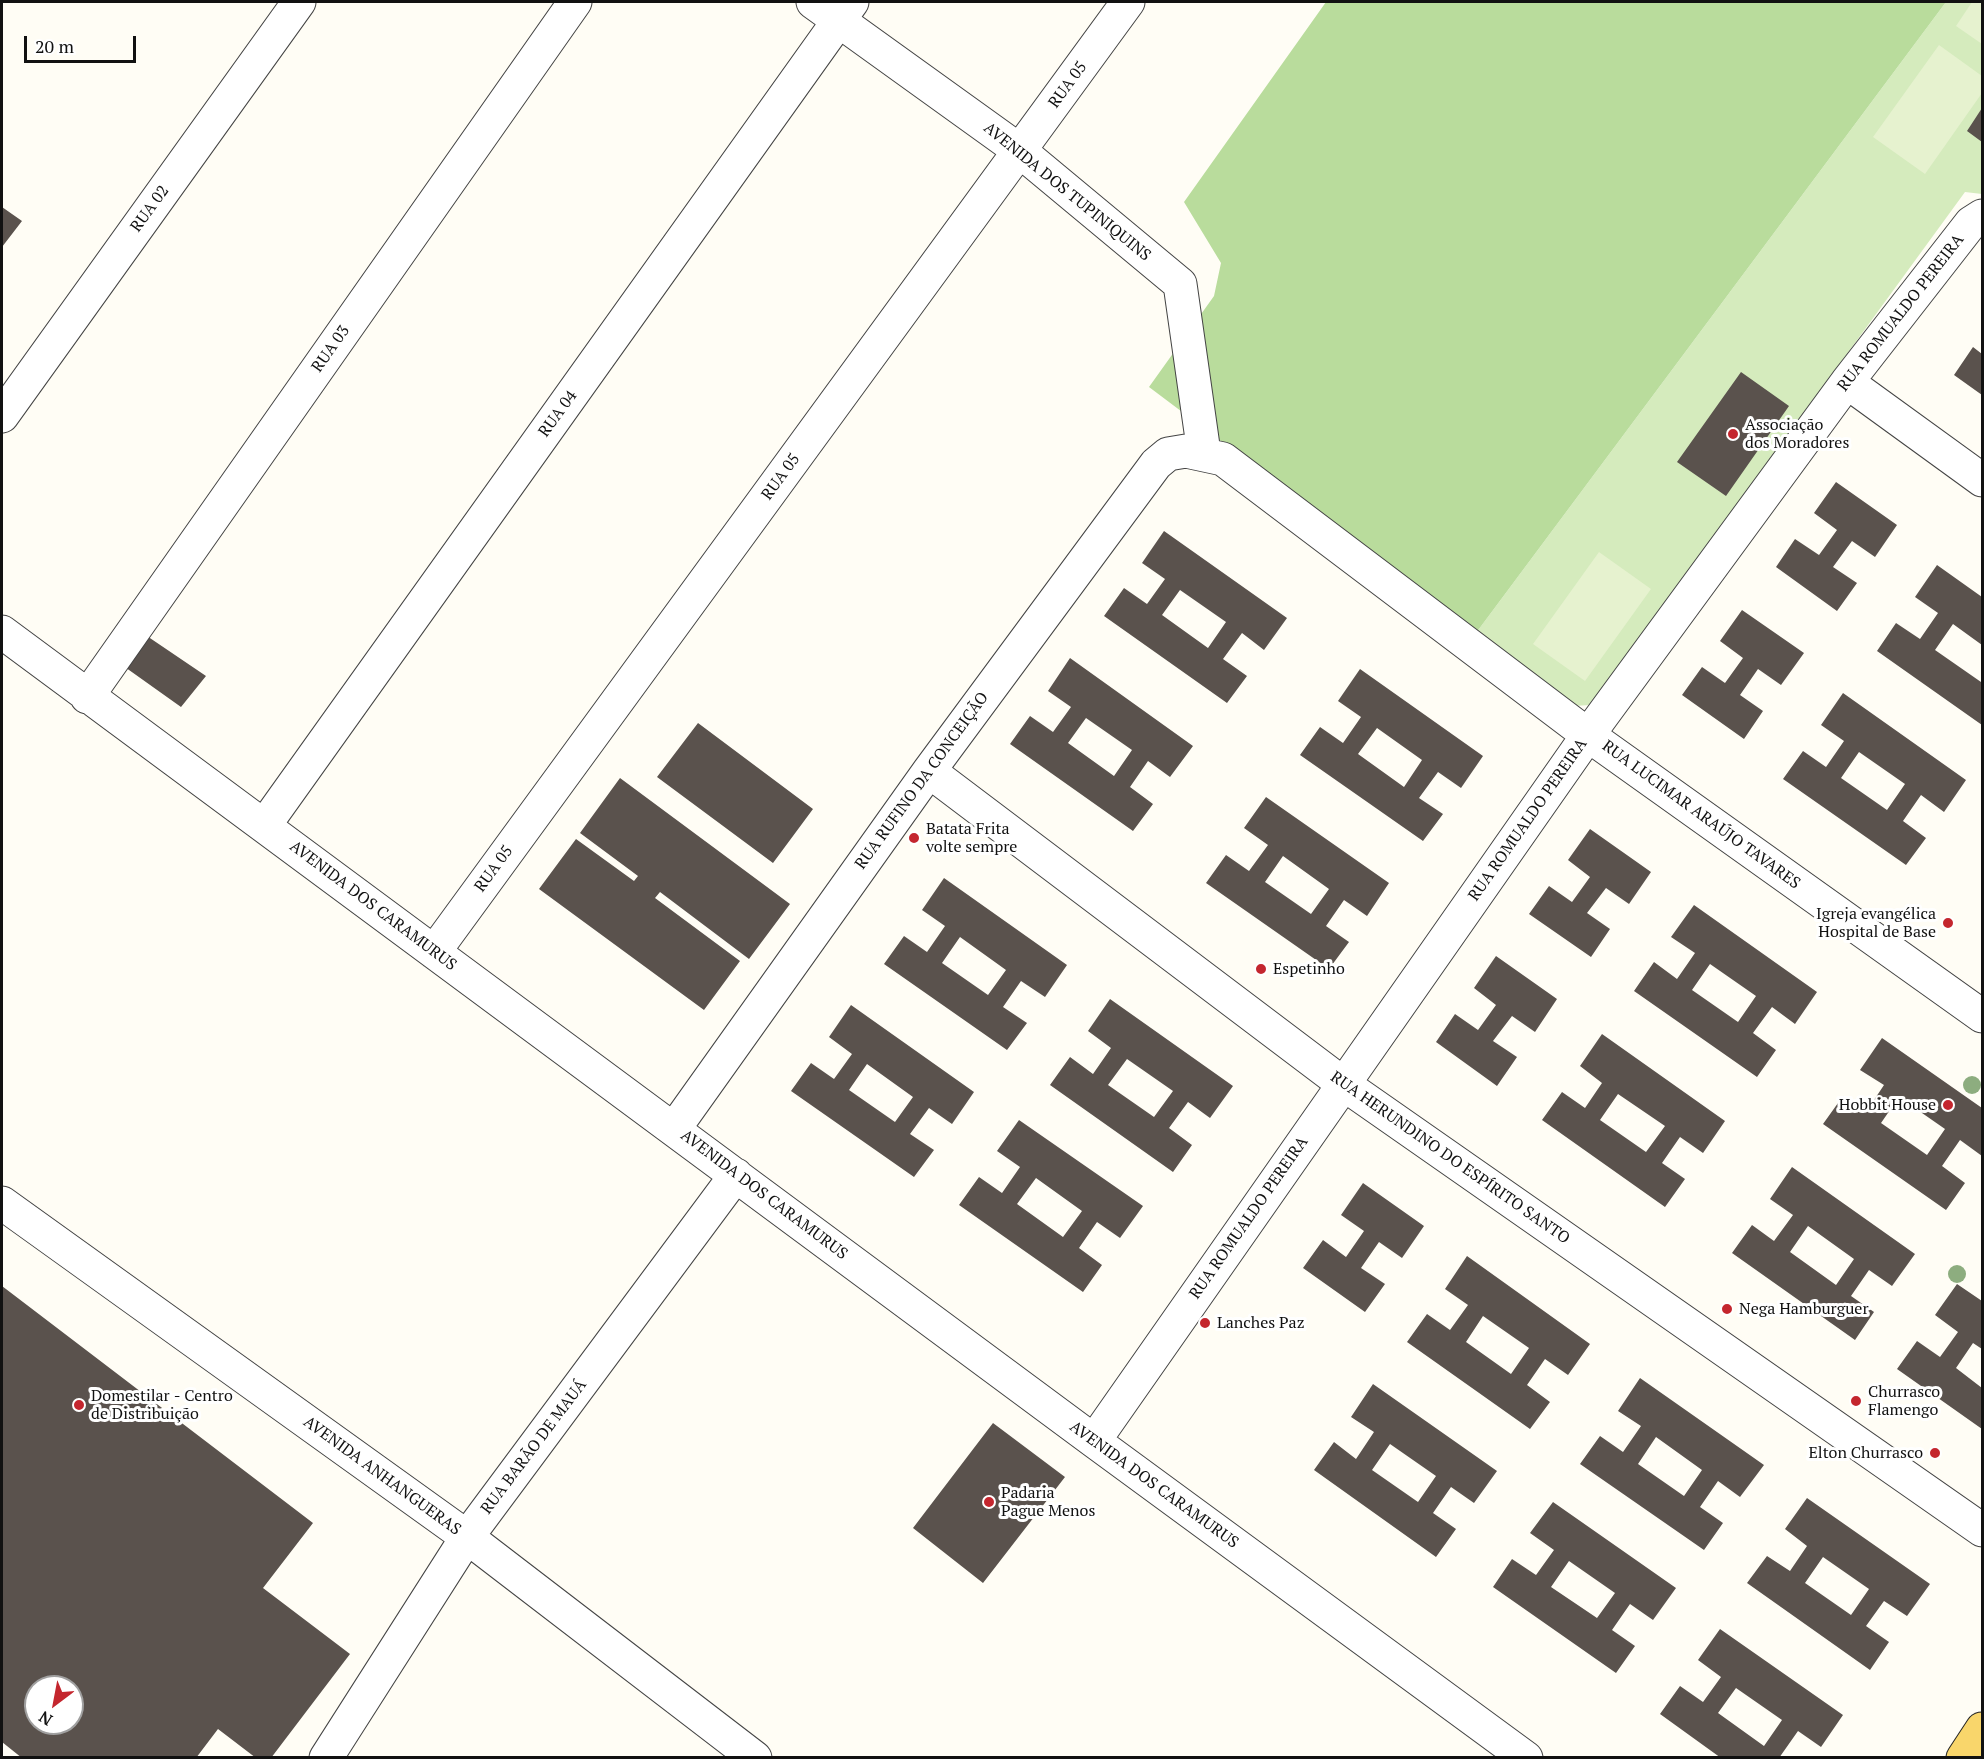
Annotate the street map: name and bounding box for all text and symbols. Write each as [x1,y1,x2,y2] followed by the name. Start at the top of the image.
[27,24,140,62] scale bar
[35,34,74,58] text: 20 m
[1045,58,1091,112] street label: RUA 05
[980,119,1154,265] street label: AVENIDA DOS TUPINIQUINS
[127,182,173,236] street label: RUA 02
[1834,231,1968,395] street label: RUA ROMUALDO PEREIRA
[308,322,354,376] street label: RUA 03
[535,387,581,441] street label: RUA 04
[1745,415,1849,453] place label: Associação dos Moradores
[1726,427,1740,441] marker: Associação dos Moradores
[758,450,804,504] street label: RUA 05
[851,689,993,873] street label: RUA RUFINO DA CONCEIÇÃO
[1465,735,1591,905] street label: RUA ROMUALDO PEREIRA
[1598,737,1804,893] street label: RUA LUCIMAR ARAÚJO TAVARES
[926,819,1017,857] place label: Batata Frita volte sempre
[907,831,921,845] marker: Batata Frita volte sempre
[286,837,460,975] street label: AVENIDA DOS CARAMURUS
[471,842,517,896] street label: RUA 05
[1816,904,1936,942] place label: Igreja evangélica Hospital de Base
[1941,916,1955,930] marker: Igreja evangélica Hospital de Base
[1273,959,1345,979] place label: Espetinho
[1254,962,1268,976] marker: Espetinho
[1327,1068,1573,1248] street label: RUA HERUNDINO DO ESPÍRITO SANTO
[1839,1095,1936,1115] place label: Hobbit House
[1941,1098,1955,1112] marker: Hobbit House
[677,1126,851,1264] street label: AVENIDA DOS CARAMURUS
[1186,1133,1312,1303] street label: RUA ROMUALDO PEREIRA
[1739,1299,1869,1319] place label: Nega Hamburguer
[1720,1302,1734,1316] marker: Nega Hamburguer
[1217,1313,1304,1333] place label: Lanches Paz
[1198,1316,1212,1330] marker: Lanches Paz
[477,1376,591,1518] street label: RUA BARÃO DE MAUÁ
[1868,1382,1940,1420] place label: Churrasco Flamengo
[91,1386,233,1424] place label: Domestilar - Centro de Distribuição
[1849,1394,1863,1408] marker: Churrasco Flamengo
[72,1398,86,1412] marker: Domestilar - Centro de Distribuição
[300,1412,464,1540] street label: AVENIDA ANHANGUERAS
[1066,1417,1242,1553] street label: AVENIDA DOS CARAMURUS
[1809,1443,1923,1463] place label: Elton Churrasco
[1928,1446,1942,1460] marker: Elton Churrasco
[1001,1483,1095,1521] place label: Padaria Pague Menos
[982,1495,996,1509] marker: Padaria Pague Menos
[24,1675,84,1735] north arrow
[35,1706,57,1731] text: N

